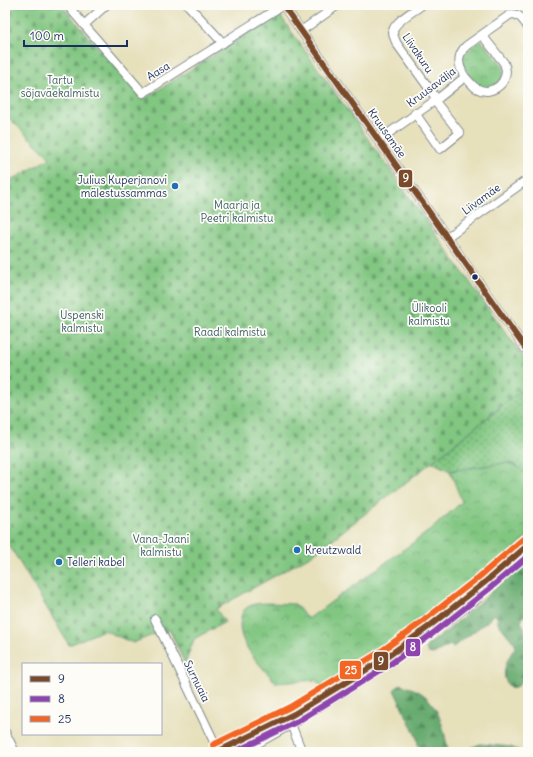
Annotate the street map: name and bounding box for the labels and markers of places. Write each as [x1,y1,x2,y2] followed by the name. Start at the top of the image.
[77,173,167,200] place label: Julius Kuperjanovi mälestussammas
[170,181,180,191] marker: Julius Kuperjanovi mälestussammas
[470,272,480,282] unlabelled marker
[305,543,362,557] place label: Kreutzwald
[292,545,302,555] marker: Kreutzwald
[67,555,125,569] place label: Telleri kabel
[54,557,64,567] marker: Telleri kabel

